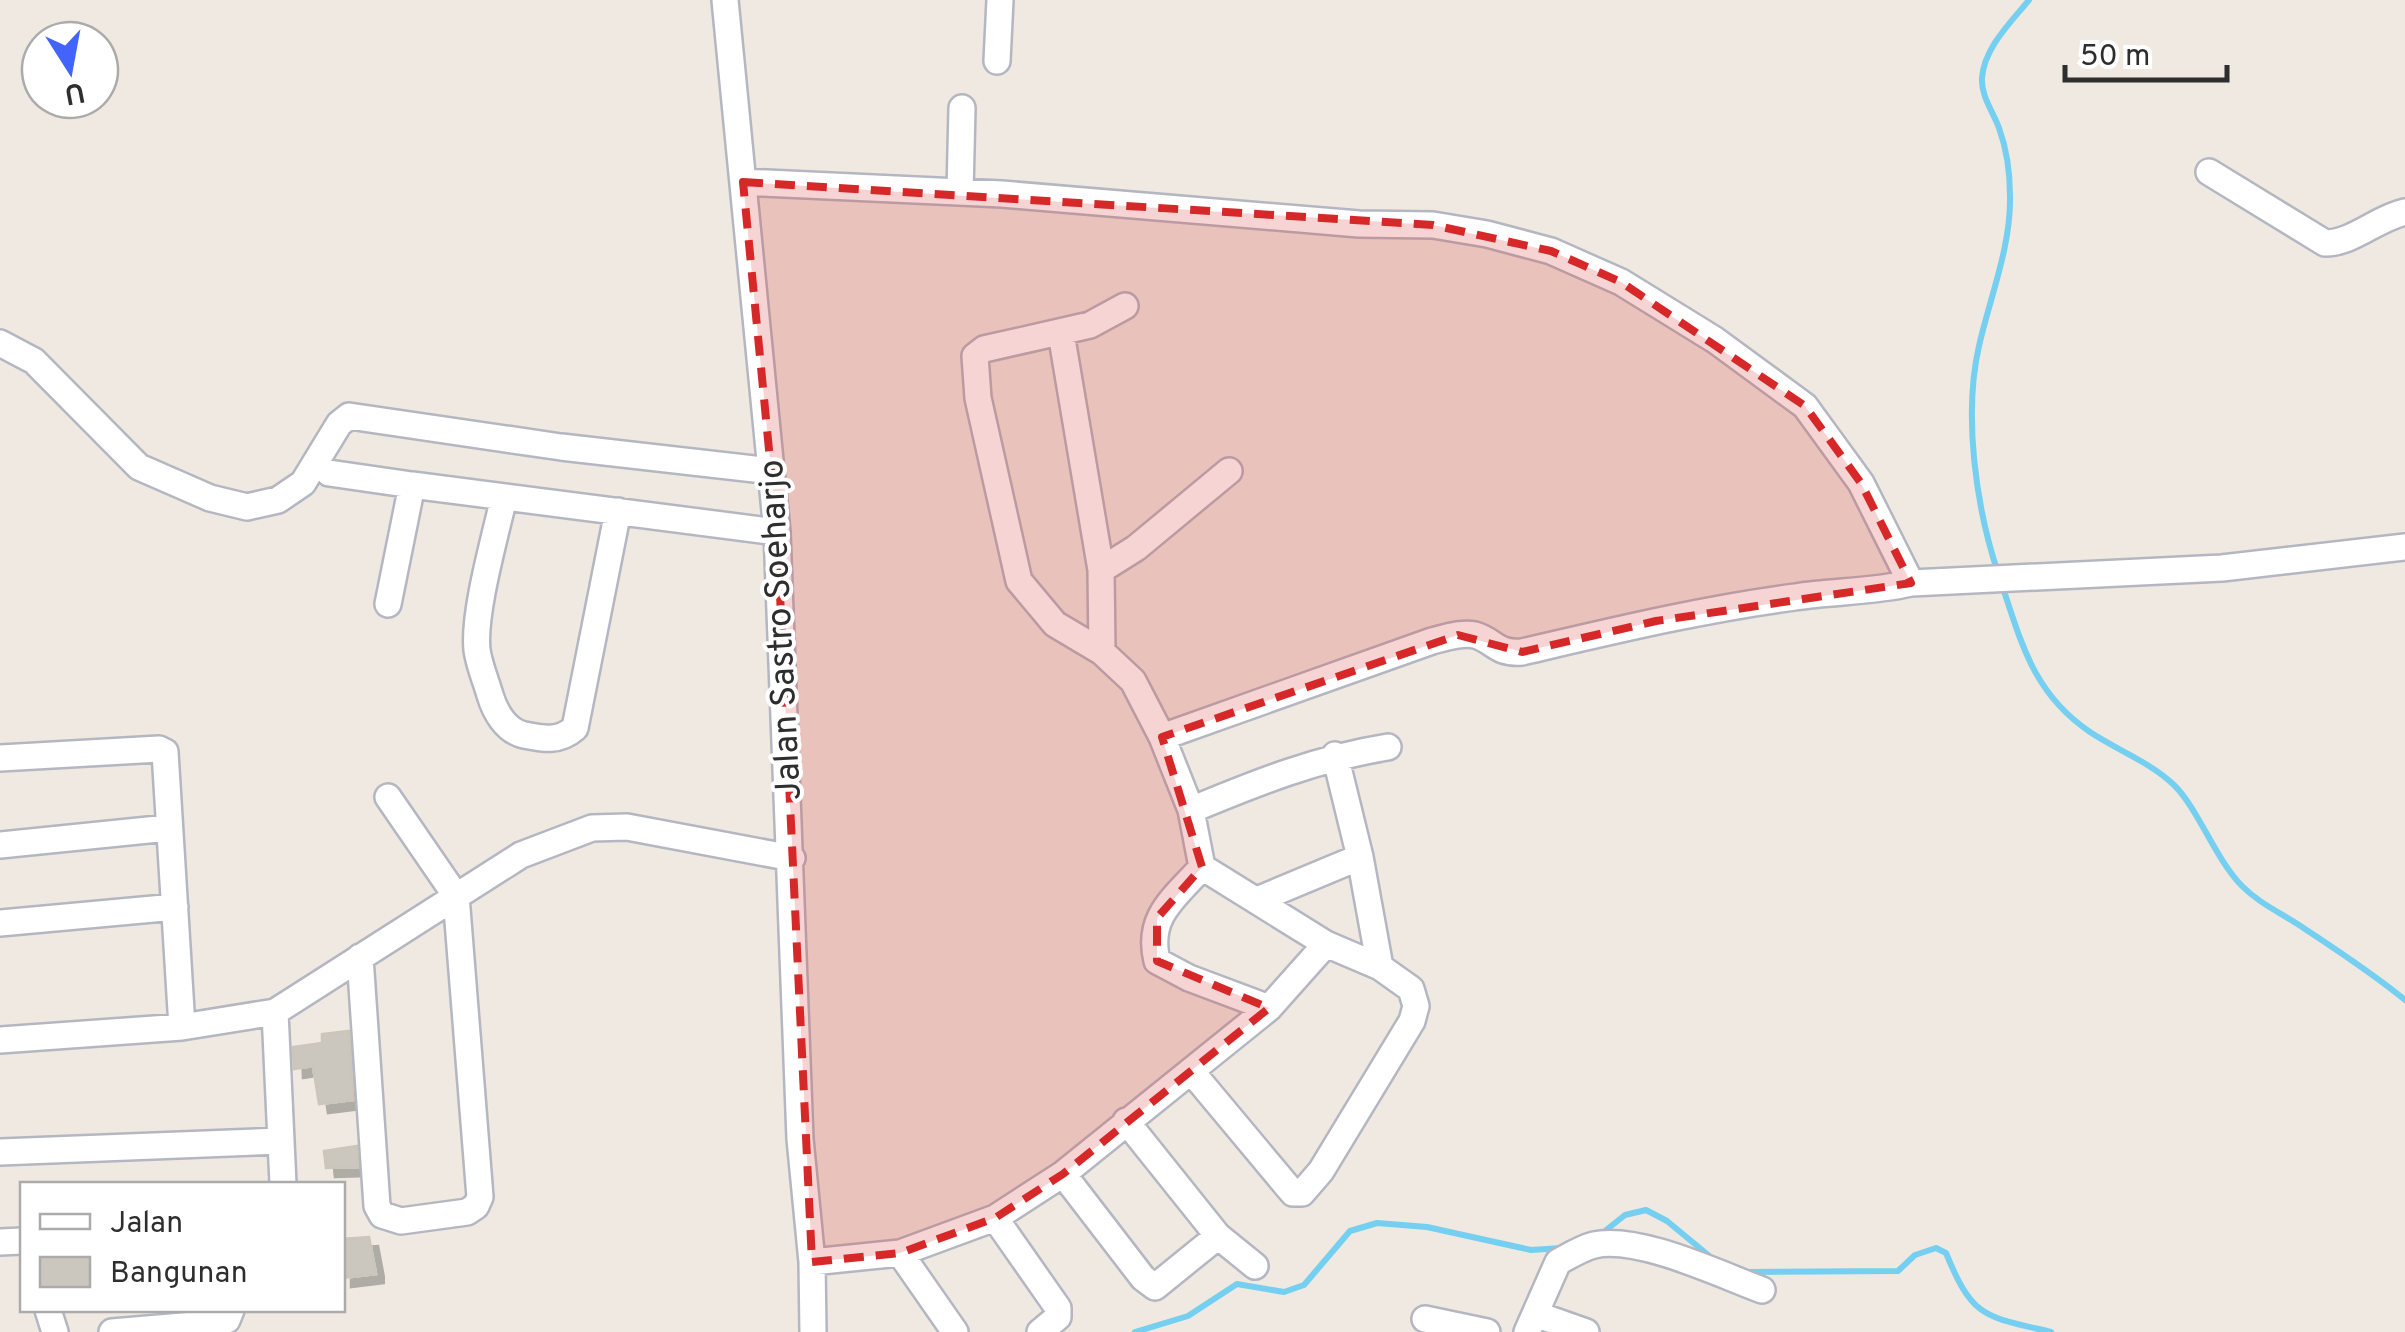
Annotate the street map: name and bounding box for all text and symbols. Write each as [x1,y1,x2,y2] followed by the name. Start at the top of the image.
[20,20,120,120] north arrow
[2065,20,2228,82] scale bar
[2080,39,2150,76] text: 50 m
[61,72,87,111] text: U
[751,458,813,801] street label: Jalan Sastro Soeharjo
[20,1182,345,1312] legend
[110,1206,183,1243] text: Jalan
[110,1256,248,1293] text: Bangunan

